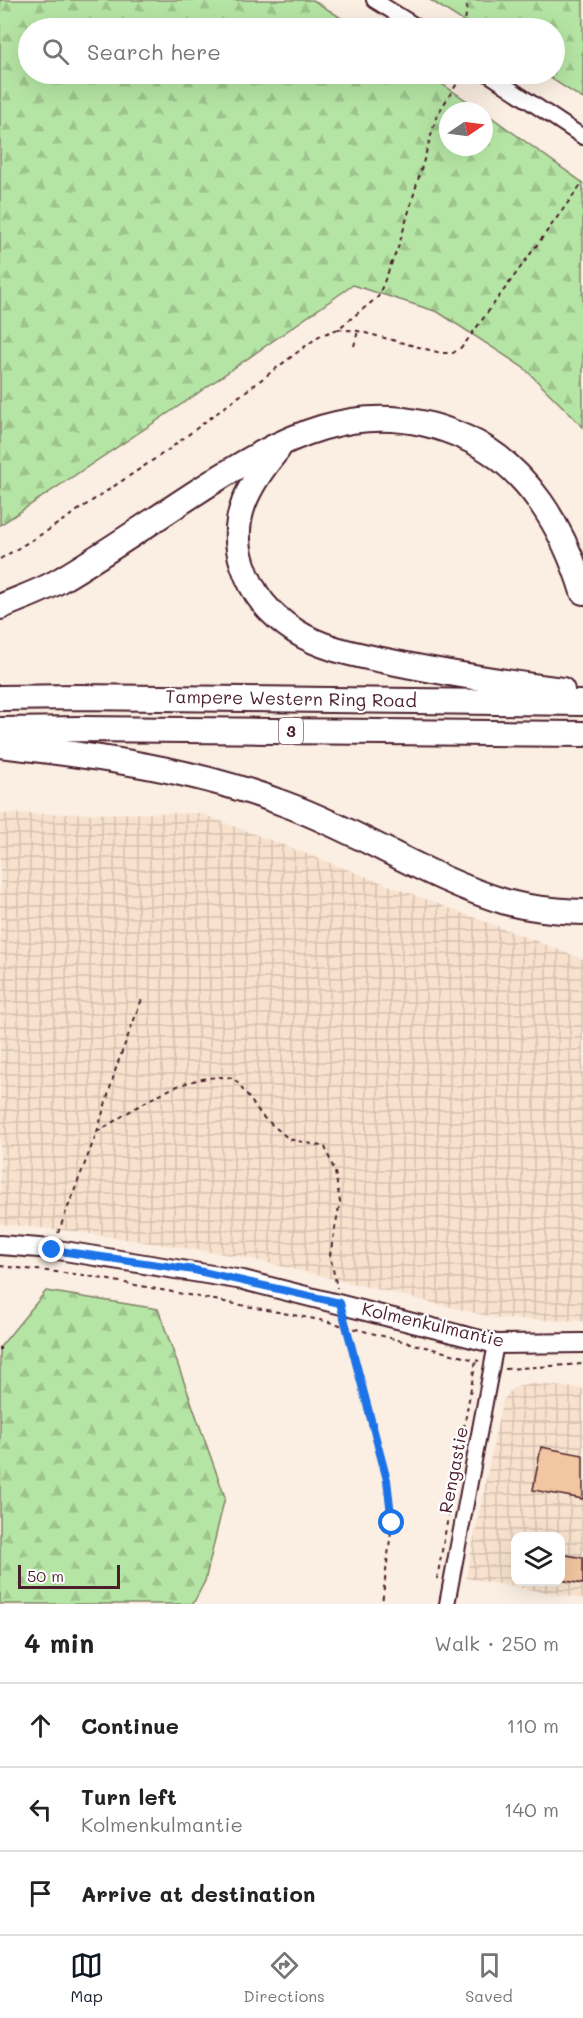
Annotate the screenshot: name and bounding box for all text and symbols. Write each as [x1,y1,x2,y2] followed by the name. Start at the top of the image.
[18,18,565,84] search box
[39,35,72,68] icon: search
[87,37,221,66] text: Search here
[439,102,493,156] north arrow
[165,684,417,712] street label: Tampere Western Ring Road
[279,718,303,744] road number: 3
[38,1236,64,1262] route end
[360,1296,507,1352] street label: Kolmenkulmantie
[433,1425,473,1515] street label: Rengastie
[378,1509,404,1535] route start
[511,1532,565,1586] map controls
[511,1532,565,1586] button: layers
[18,1562,120,1590] scale bar
[27,1565,64,1586] text: 50 m
[24,1626,94,1660] text: 4 min
[434,1630,559,1656] text: Walk · 250 m
[24,1709,57,1742] icon: ahead
[81,1711,179,1740] text: Continue
[506,1712,559,1738] text: 110 m
[81,1782,177,1811] text: Turn left
[24,1793,57,1826] icon: left
[504,1796,559,1822] text: 140 m
[81,1811,243,1837] text: Kolmenkulmantie
[24,1877,57,1910] icon: arrive
[81,1879,316,1908] text: Arrive at destination
[70,1949,103,2006] tab: Map
[244,1949,325,2006] tab: Directions
[465,1949,513,2006] tab: Saved

